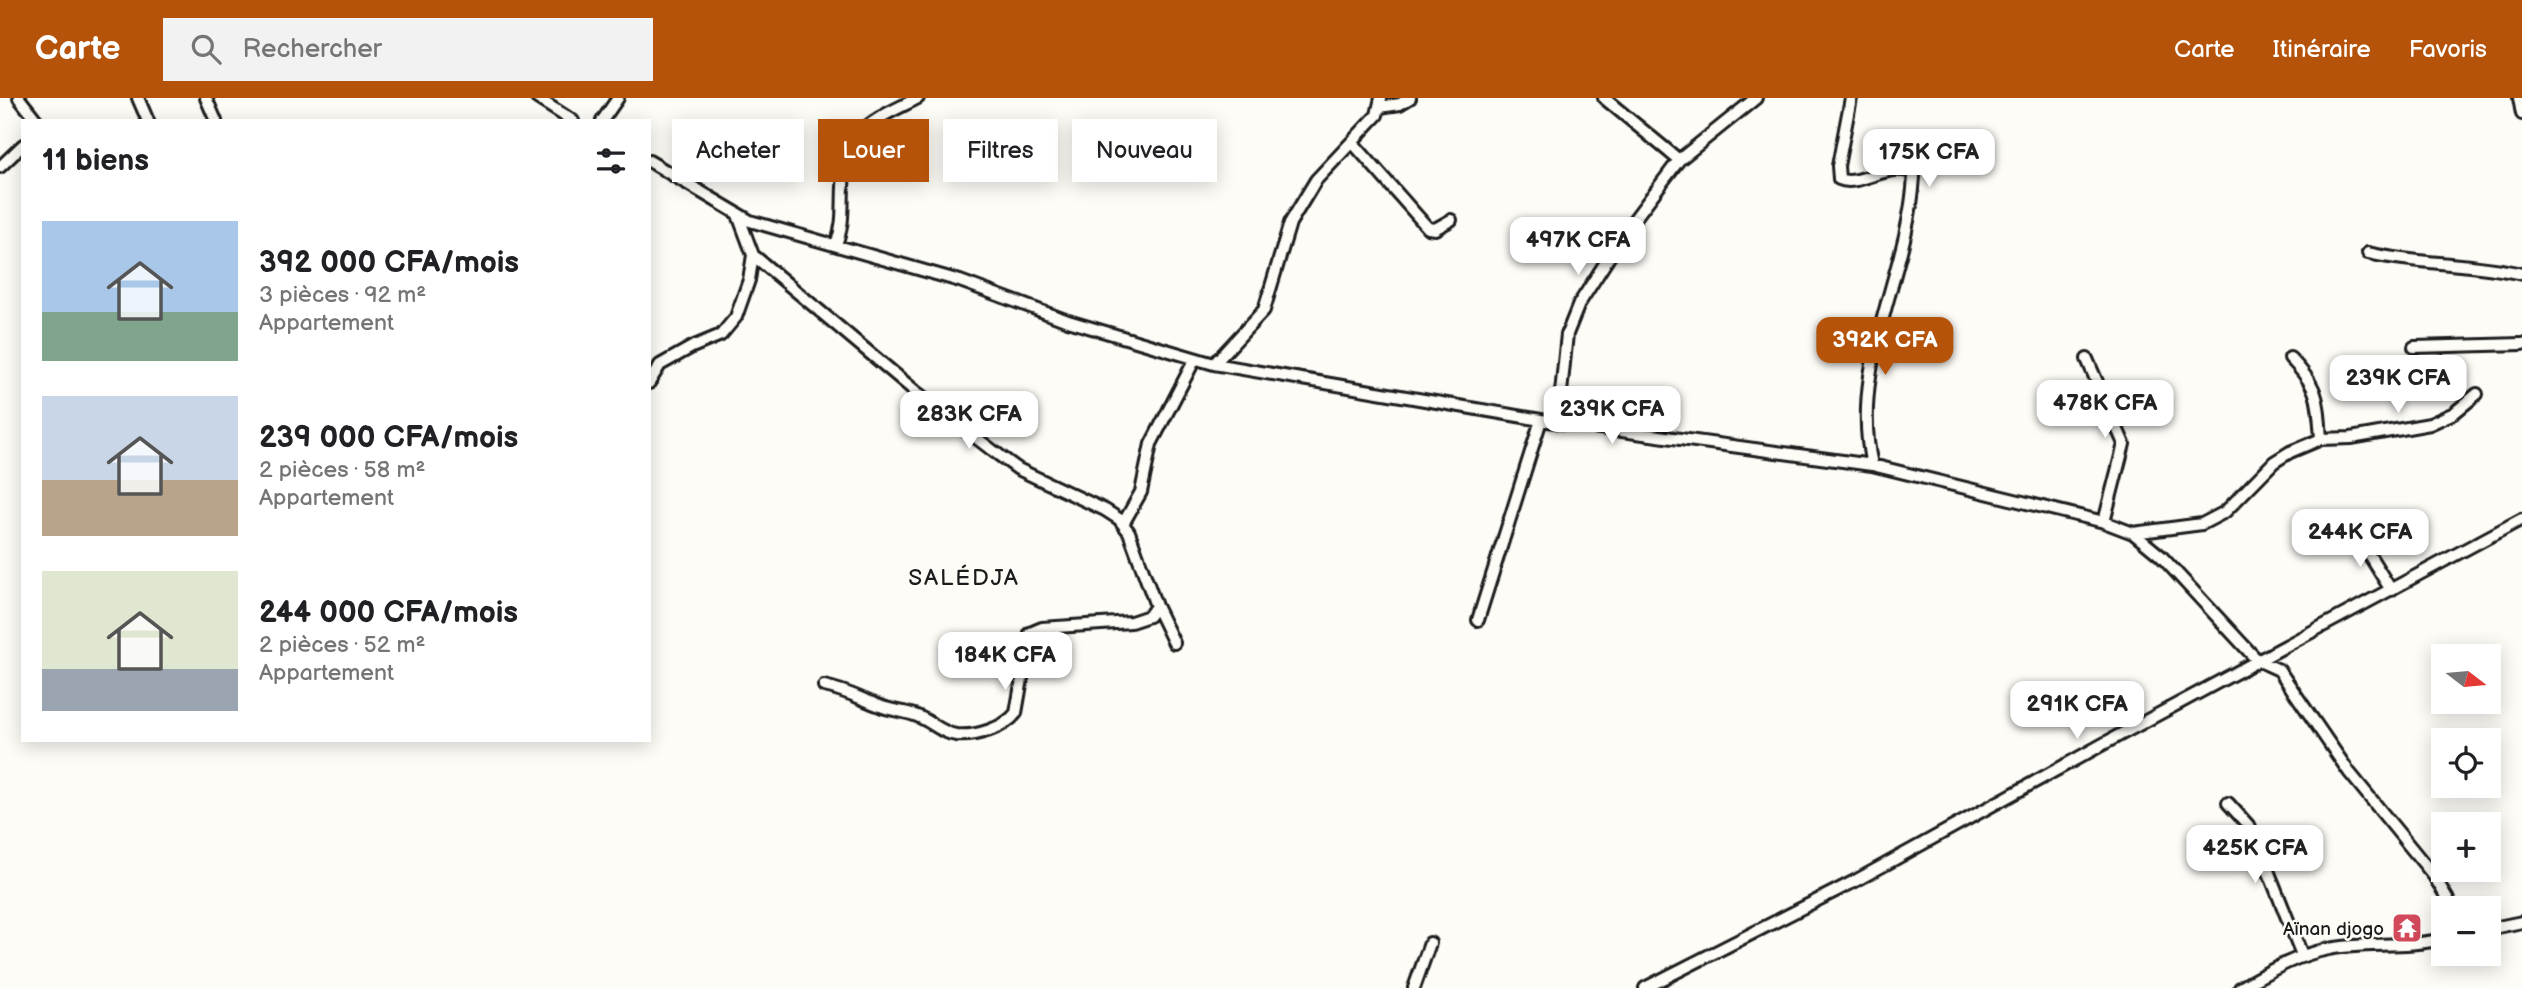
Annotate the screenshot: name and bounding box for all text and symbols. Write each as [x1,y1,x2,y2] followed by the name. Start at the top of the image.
[163,18,653,81] search box
[35,29,121,69] text: Carte
[187,30,225,68] icon: search
[243,34,382,65] text: Rechercher
[2174,35,2235,64] text: Carte
[2273,35,2371,64] text: Itinéraire
[2409,35,2487,64] text: Favoris
[672,119,804,182] chip: Acheter
[818,119,929,182] chip: Louer
[943,119,1058,182] chip: Filtres
[1072,119,1217,182] chip: Nouveau
[1857,130,2001,189] pin: 175K CFA
[1879,138,1979,166] text: 175K CFA
[592,142,630,180] icon: filters
[42,143,149,179] text: 11 biens
[1506,218,1650,277] pin: 497K CFA
[1526,226,1630,254] text: 497K CFA
[259,245,519,281] text: 392 000 CFA/mois
[98,249,182,333] icon: home
[259,281,426,309] text: 3 pièces · 92 m²
[259,309,394,337] text: Appartement
[1813,317,1957,377] pin: 392K CFA
[1832,326,1938,354] text: 392K CFA
[2326,356,2470,415] pin: 239K CFA
[2346,364,2450,392] text: 239K CFA
[2033,380,2177,440] pin: 478K CFA
[1540,386,1684,446] pin: 239K CFA
[2053,389,2157,417] text: 478K CFA
[897,392,1041,451] pin: 283K CFA
[1560,395,1664,423] text: 239K CFA
[916,400,1022,428] text: 283K CFA
[259,420,518,456] text: 239 000 CFA/mois
[98,424,182,508] icon: home
[259,456,425,484] text: 2 pièces · 58 m²
[259,484,394,512] text: Appartement
[2288,510,2432,569] pin: 244K CFA
[2308,518,2412,546] text: 244K CFA
[908,564,1020,592] district label: SALÉDJA
[259,595,518,631] text: 244 000 CFA/mois
[98,599,182,683] icon: home
[259,631,426,659] text: 2 pièces · 52 m²
[933,632,1077,692] pin: 184K CFA
[954,641,1056,669] text: 184K CFA
[2431,644,2501,714] north arrow
[2431,644,2501,966] map controls
[259,659,394,687] text: Appartement
[2005,682,2149,741] pin: 291K CFA
[2026,690,2128,718] text: 291K CFA
[2431,728,2501,798] button: locate
[2431,812,2501,882] button: +
[2183,826,2327,885] pin: 425K CFA
[2202,834,2308,862] text: 425K CFA
[2431,896,2501,966] button: −
[2390,911,2424,945] temple icon: Aïnan djogo
[2283,918,2384,941] place label: Aïnan djogo

